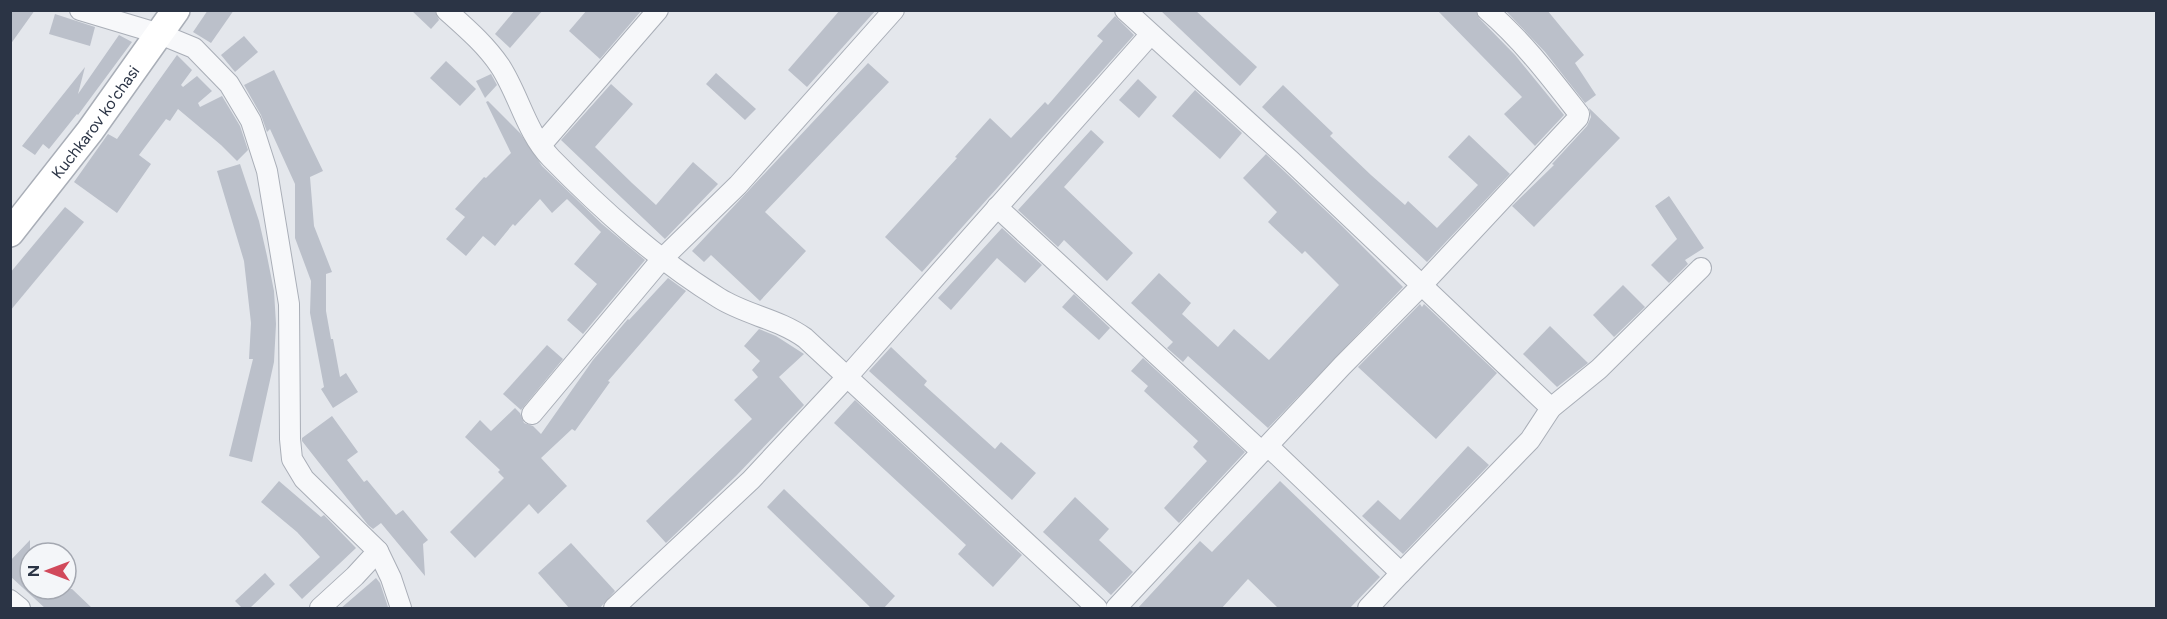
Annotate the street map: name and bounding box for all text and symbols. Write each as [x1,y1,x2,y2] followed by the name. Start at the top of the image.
[47,62,144,182] street label: Kuchkarov ko'chasi
[18,541,78,601] north arrow
[24,565,43,577] text: N

